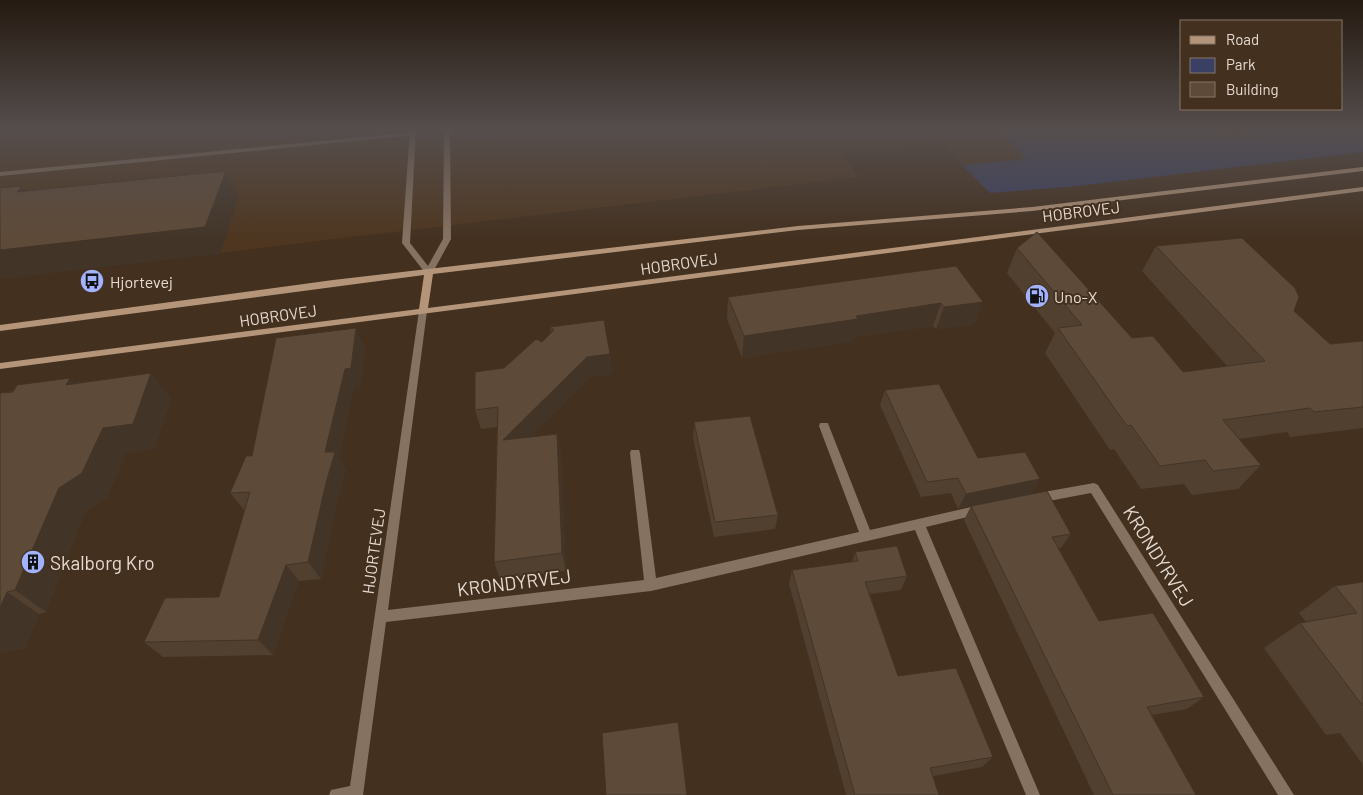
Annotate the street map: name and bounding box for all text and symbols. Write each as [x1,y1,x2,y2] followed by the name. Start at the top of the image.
[1180,20,1343,110] legend
[1226,30,1259,48] text: Road
[1226,55,1256,73] text: Park
[1226,80,1279,98] text: Building
[1041,197,1121,225] street label: HOBROVEJ
[639,248,719,278] street label: HOBROVEJ
[79,268,105,294] bus stop icon: Hjortevej
[110,272,173,291] place label: Hjortevej
[1024,283,1050,309] fuel station icon: Uno-X
[1054,287,1097,306] place label: Uno-X
[238,300,318,330] street label: HOBROVEJ
[1119,501,1199,611] street label: KRONDYRVEJ
[358,507,388,595] street label: HJORTEVEJ
[20,549,46,575] building icon: Skalborg Kro
[50,551,155,574] place label: Skalborg Kro
[456,564,572,600] street label: KRONDYRVEJ

